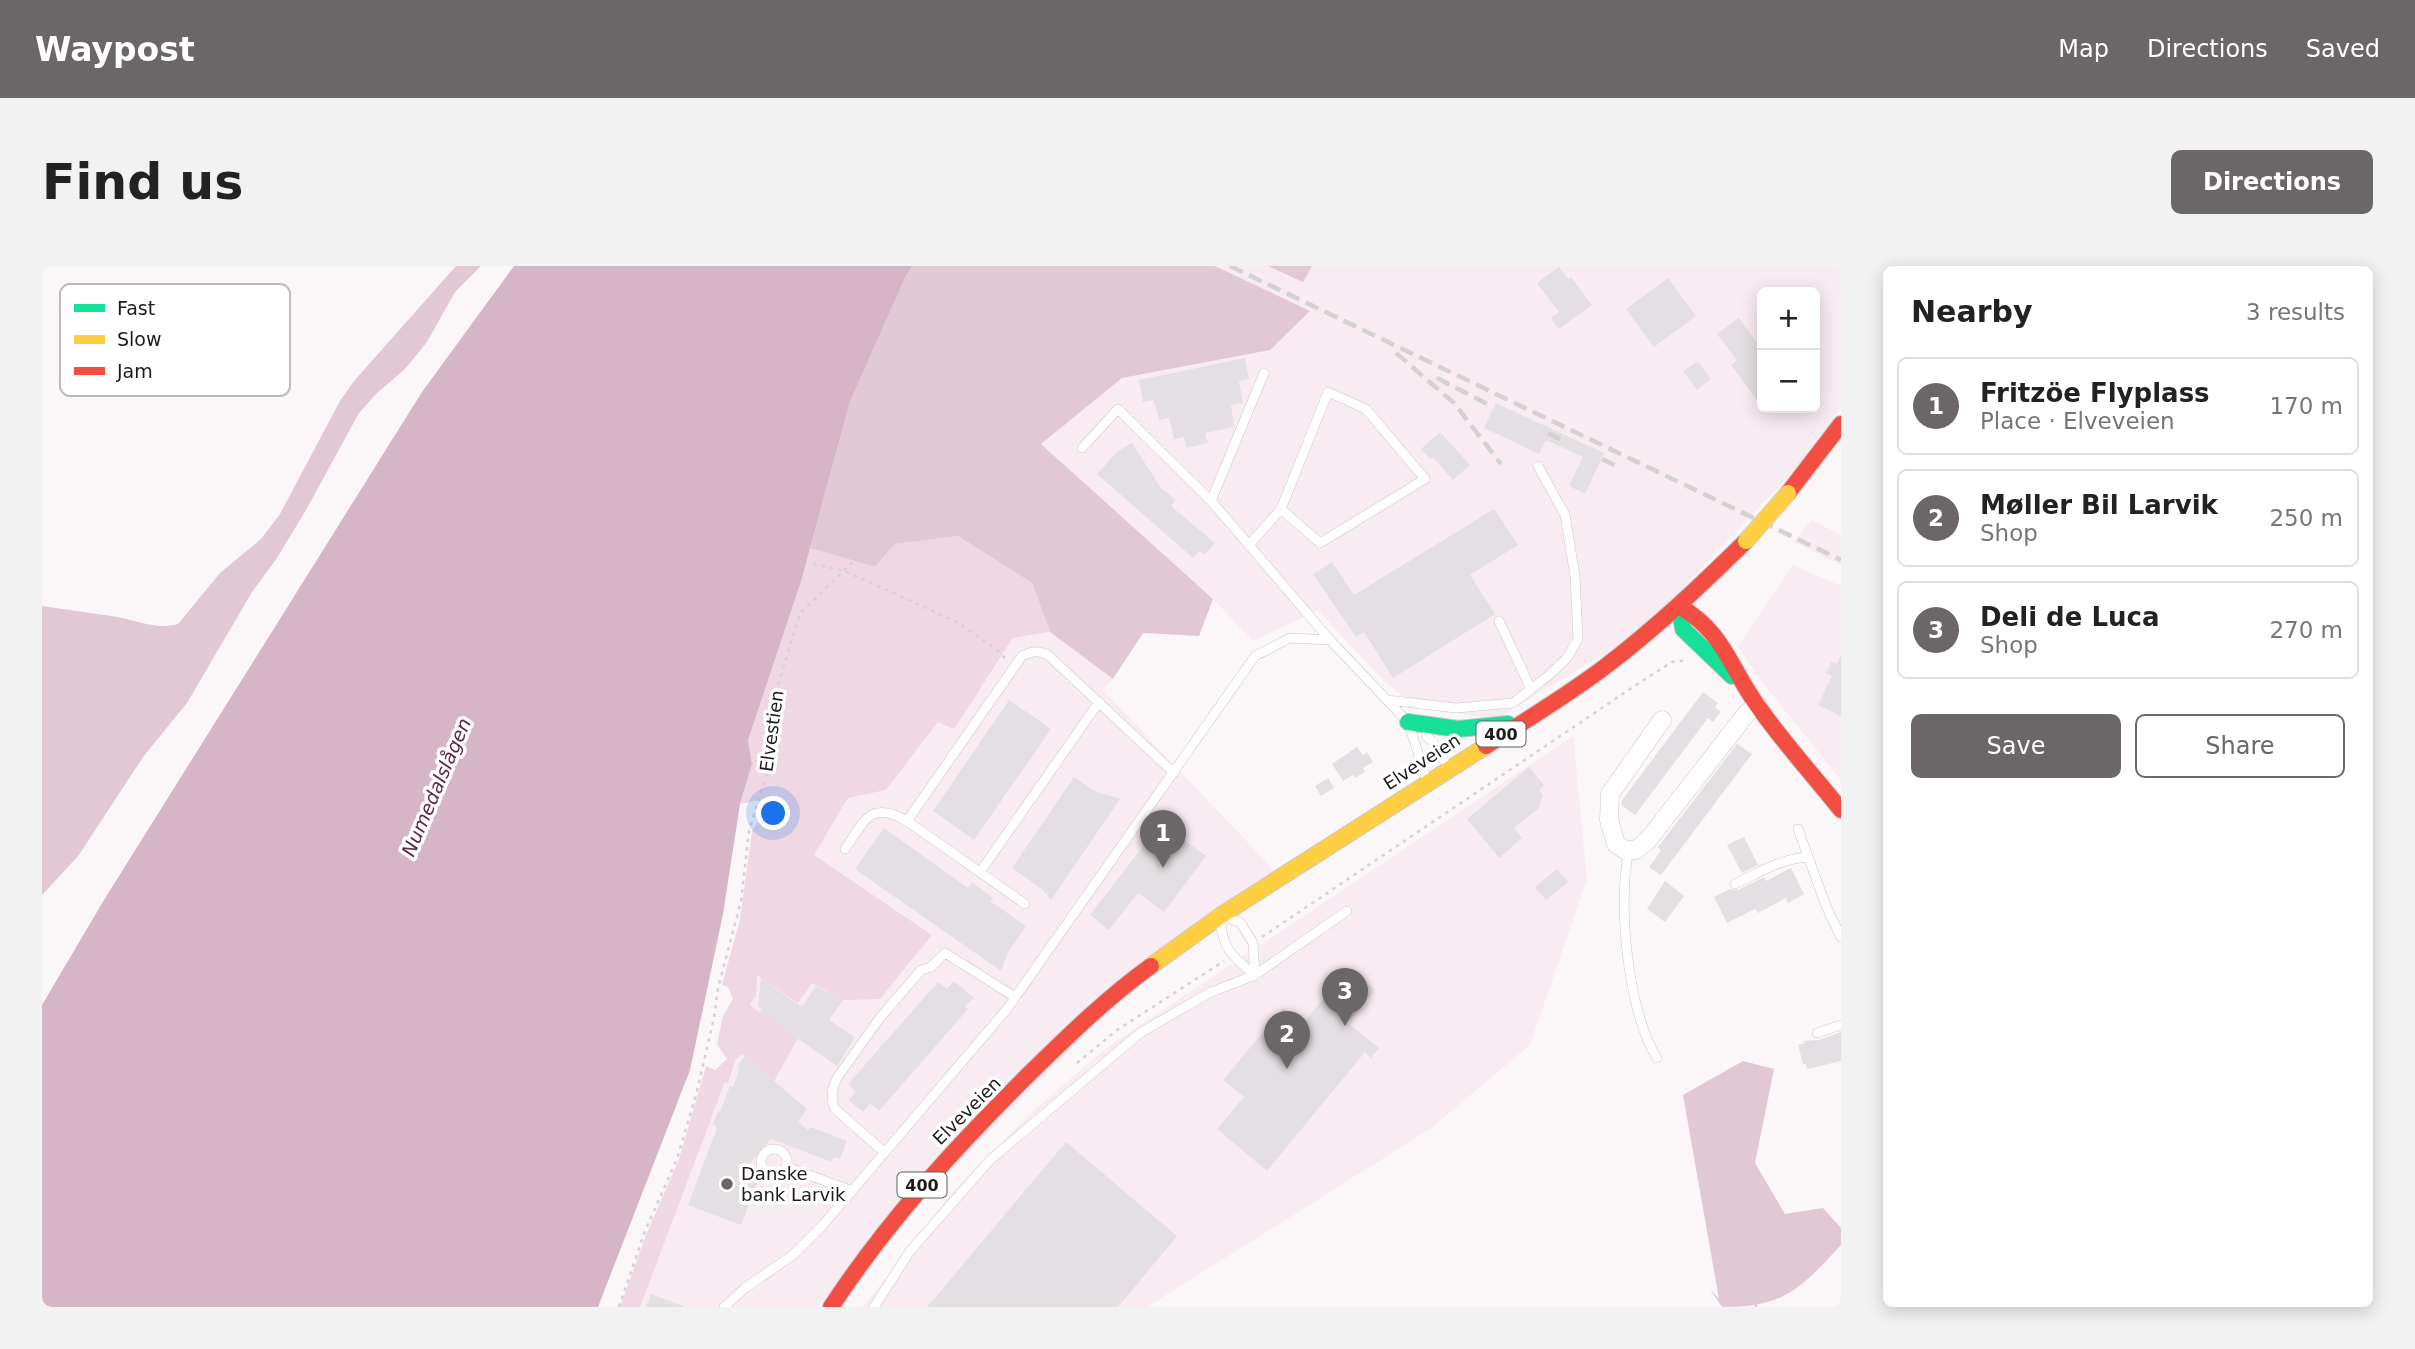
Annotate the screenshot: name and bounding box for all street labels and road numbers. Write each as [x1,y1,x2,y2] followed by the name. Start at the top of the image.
[755,689,788,773] street label: Elvestien
[1476,722,1526,747] road number: 400
[1379,729,1464,794] street label: Elveveien
[928,1072,1005,1149] street label: Elveveien
[898,1172,946,1197] road number: 400

